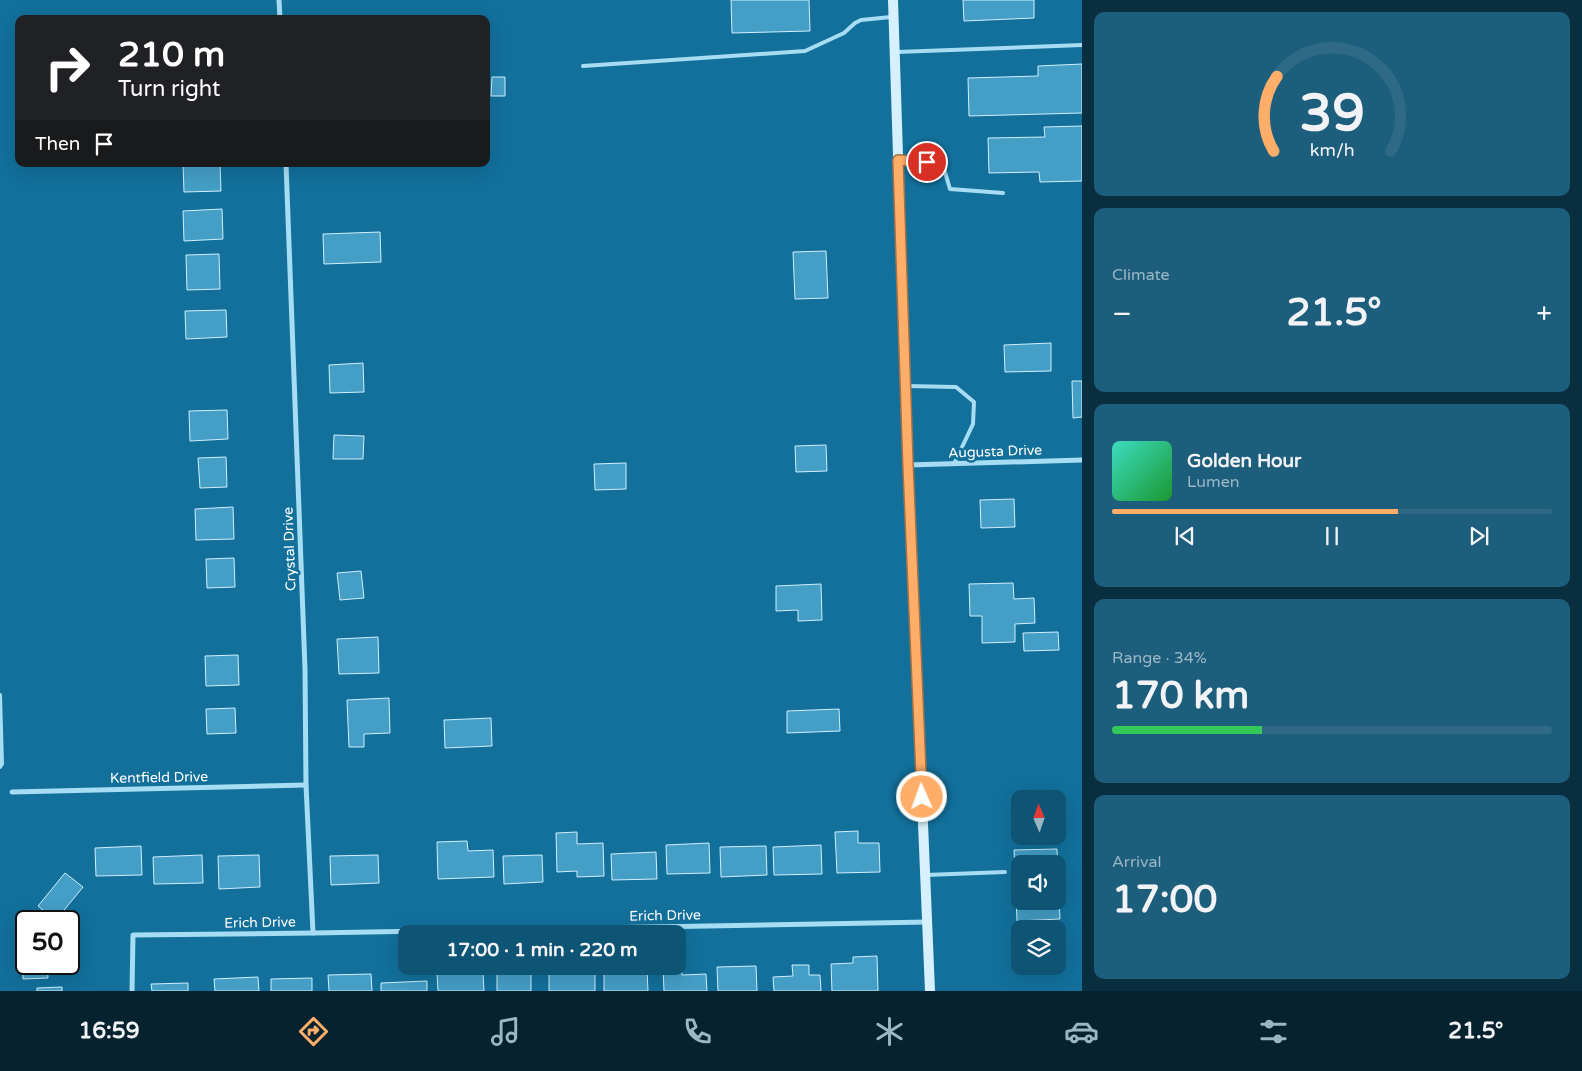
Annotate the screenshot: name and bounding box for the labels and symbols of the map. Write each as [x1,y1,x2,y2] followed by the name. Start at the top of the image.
[906,141,948,183] pin
[948,441,1042,462] street label: Augusta Drive
[280,507,299,591] street label: Crystal Drive
[110,768,208,787] street label: Kentfield Drive
[895,770,947,822] position arrow
[1011,790,1066,845] north arrow
[629,906,701,925] street label: Erich Drive
[15,910,80,975] speed limit sign: 50
[224,913,296,932] street label: Erich Drive

